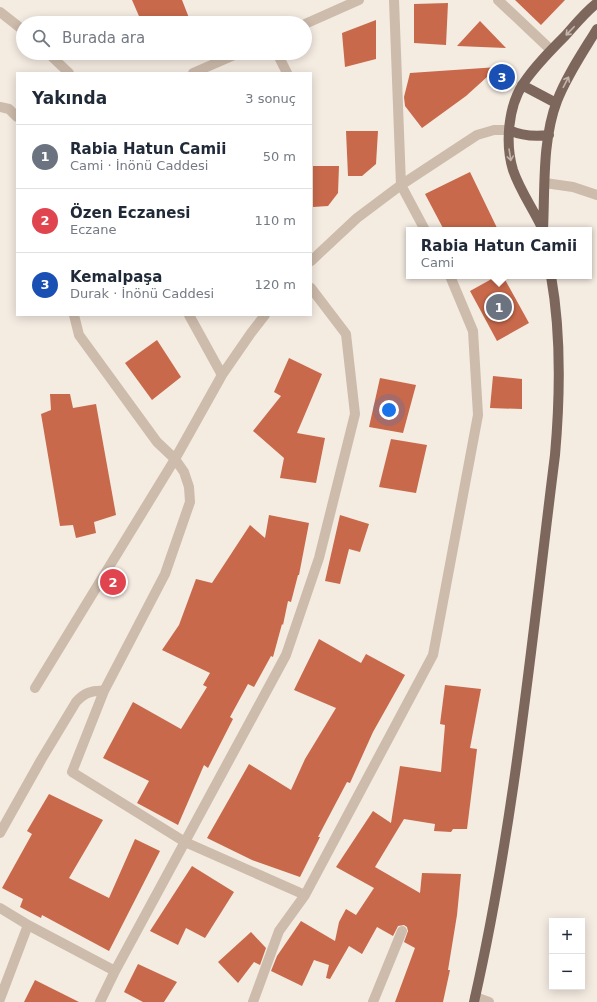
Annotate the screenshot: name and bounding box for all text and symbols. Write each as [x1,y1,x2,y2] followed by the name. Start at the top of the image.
[16,16,312,60] search box
[565,26,574,36] one-way arrow
[30,27,52,49] icon: search
[62,29,145,47] text: Burada ara
[489,62,515,92] pin: 3
[563,76,570,88] one-way arrow
[32,88,107,108] text: Yakında
[245,91,296,106] text: 3 sonuç
[70,140,226,158] text: Rabia Hatun Camii
[506,148,514,161] one-way arrow
[40,149,50,164] text: 1
[263,149,296,164] text: 50 m
[70,158,208,173] text: Cami · İnönü Caddesi
[70,204,190,222] text: Özen Eczanesi
[40,213,50,228] text: 2
[254,213,296,228] text: 110 m
[70,222,116,237] text: Eczane
[406,227,592,279] popup
[421,237,577,255] text: Rabia Hatun Camii
[421,255,454,270] text: Cami
[70,268,162,286] text: Kemalpaşa
[40,277,50,292] text: 3
[254,277,296,292] text: 120 m
[70,286,214,301] text: Durak · İnönü Caddesi
[486,292,512,322] pin: 1
[379,400,399,420] your location
[100,567,126,597] pin: 2
[549,918,585,990] map controls
[549,918,585,954] button: +
[549,954,585,990] button: −

